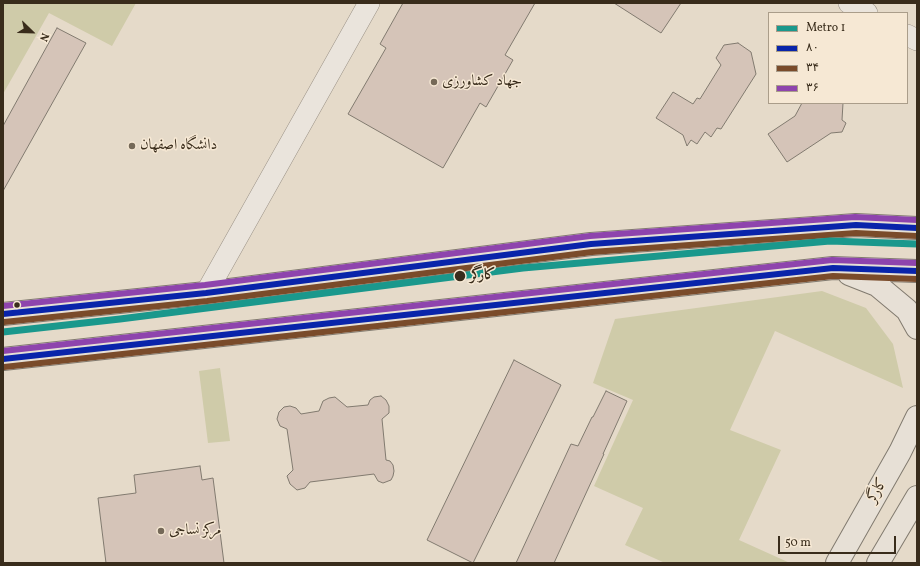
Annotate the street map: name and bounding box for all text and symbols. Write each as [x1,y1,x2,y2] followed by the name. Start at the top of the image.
[12,12,52,52] north arrow
[768,12,908,104] legend
[806,20,845,36] text: Metro 1
[35,30,52,43] text: N
[806,40,819,56] text: ۸۰
[806,60,819,76] text: ۳۴
[442,73,522,91] place label: جهاد کشاورزی
[429,77,439,87] marker: جهاد کشاورزی
[806,80,819,96] text: ۳۶
[140,137,217,155] place label: دانشگاه اصفهان
[127,141,137,151] marker: دانشگاه اصفهان
[470,267,496,285] place label: کارگر
[453,269,467,283] marker: کارگر
[12,300,22,310] unlabelled marker
[864,475,892,507] street label: کارگر
[169,522,222,540] place label: مرکز نساجی
[156,526,166,536] marker: مرکز نساجی
[780,528,898,554] scale bar
[785,535,811,551] text: 50 m

